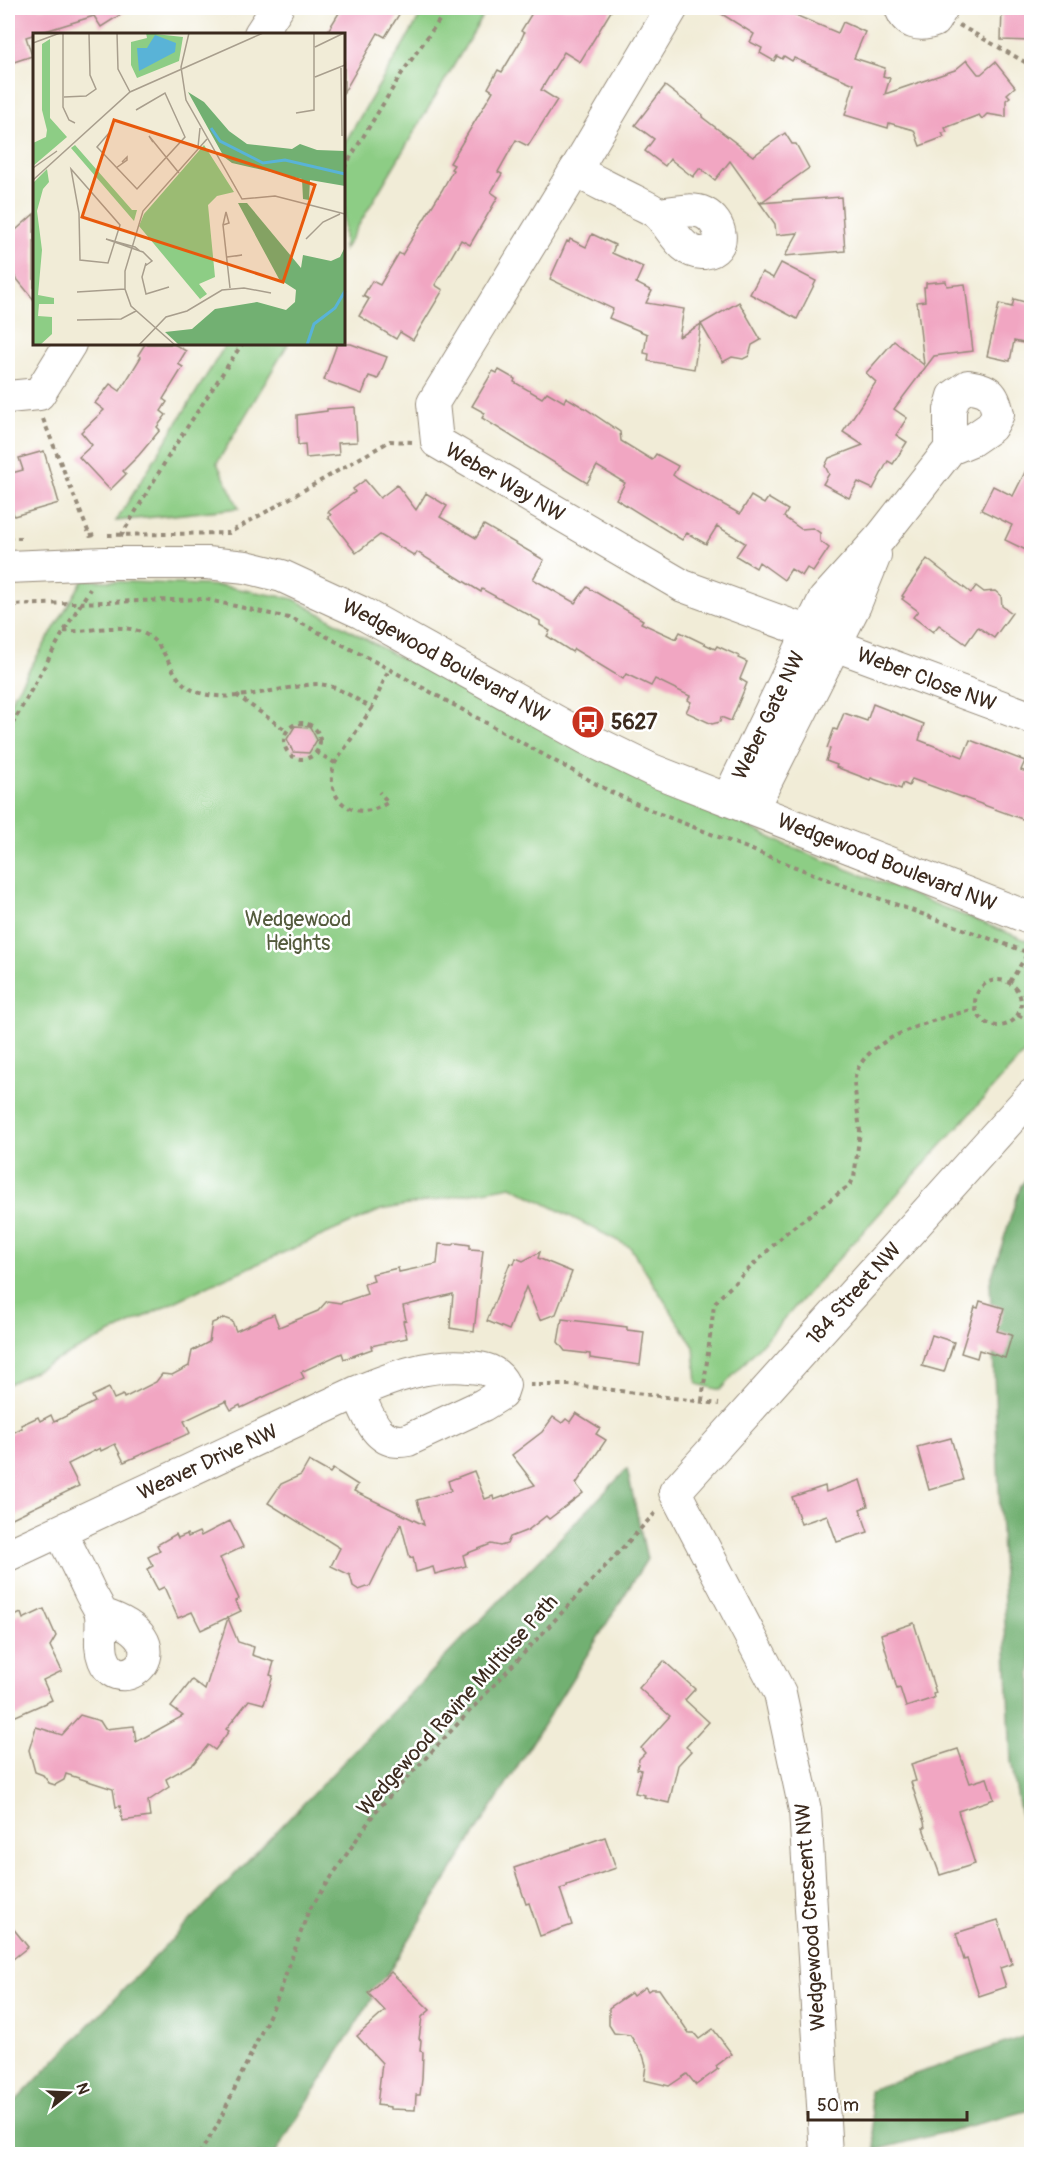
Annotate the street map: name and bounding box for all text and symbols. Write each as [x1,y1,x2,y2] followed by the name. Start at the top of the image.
[33,33,345,345] inset map
[440,437,570,528] street label: Weber Way NW
[338,593,554,729] street label: Wedgewood Boulevard NW
[853,641,1000,718] street label: Weber Close NW
[726,647,811,784] street label: Weber Gate NW
[570,704,606,740] bus stop icon: 5627
[611,709,658,736] place label: 5627
[773,807,1001,918] street label: Wedgewood Boulevard NW
[245,906,351,957] park label: Wedgewood Heights
[801,1237,907,1351] street label: 184 Street NW
[133,1418,282,1507] street label: Weaver Drive NW
[351,1589,564,1822] street label: Wedgewood Ravine Multiuse Path
[789,1802,832,2032] street label: Wedgewood Crescent NW
[39,2063,99,2123] north arrow
[71,2080,94,2097] text: N
[808,2084,967,2122] scale bar
[817,2094,859,2117] text: 50 m

